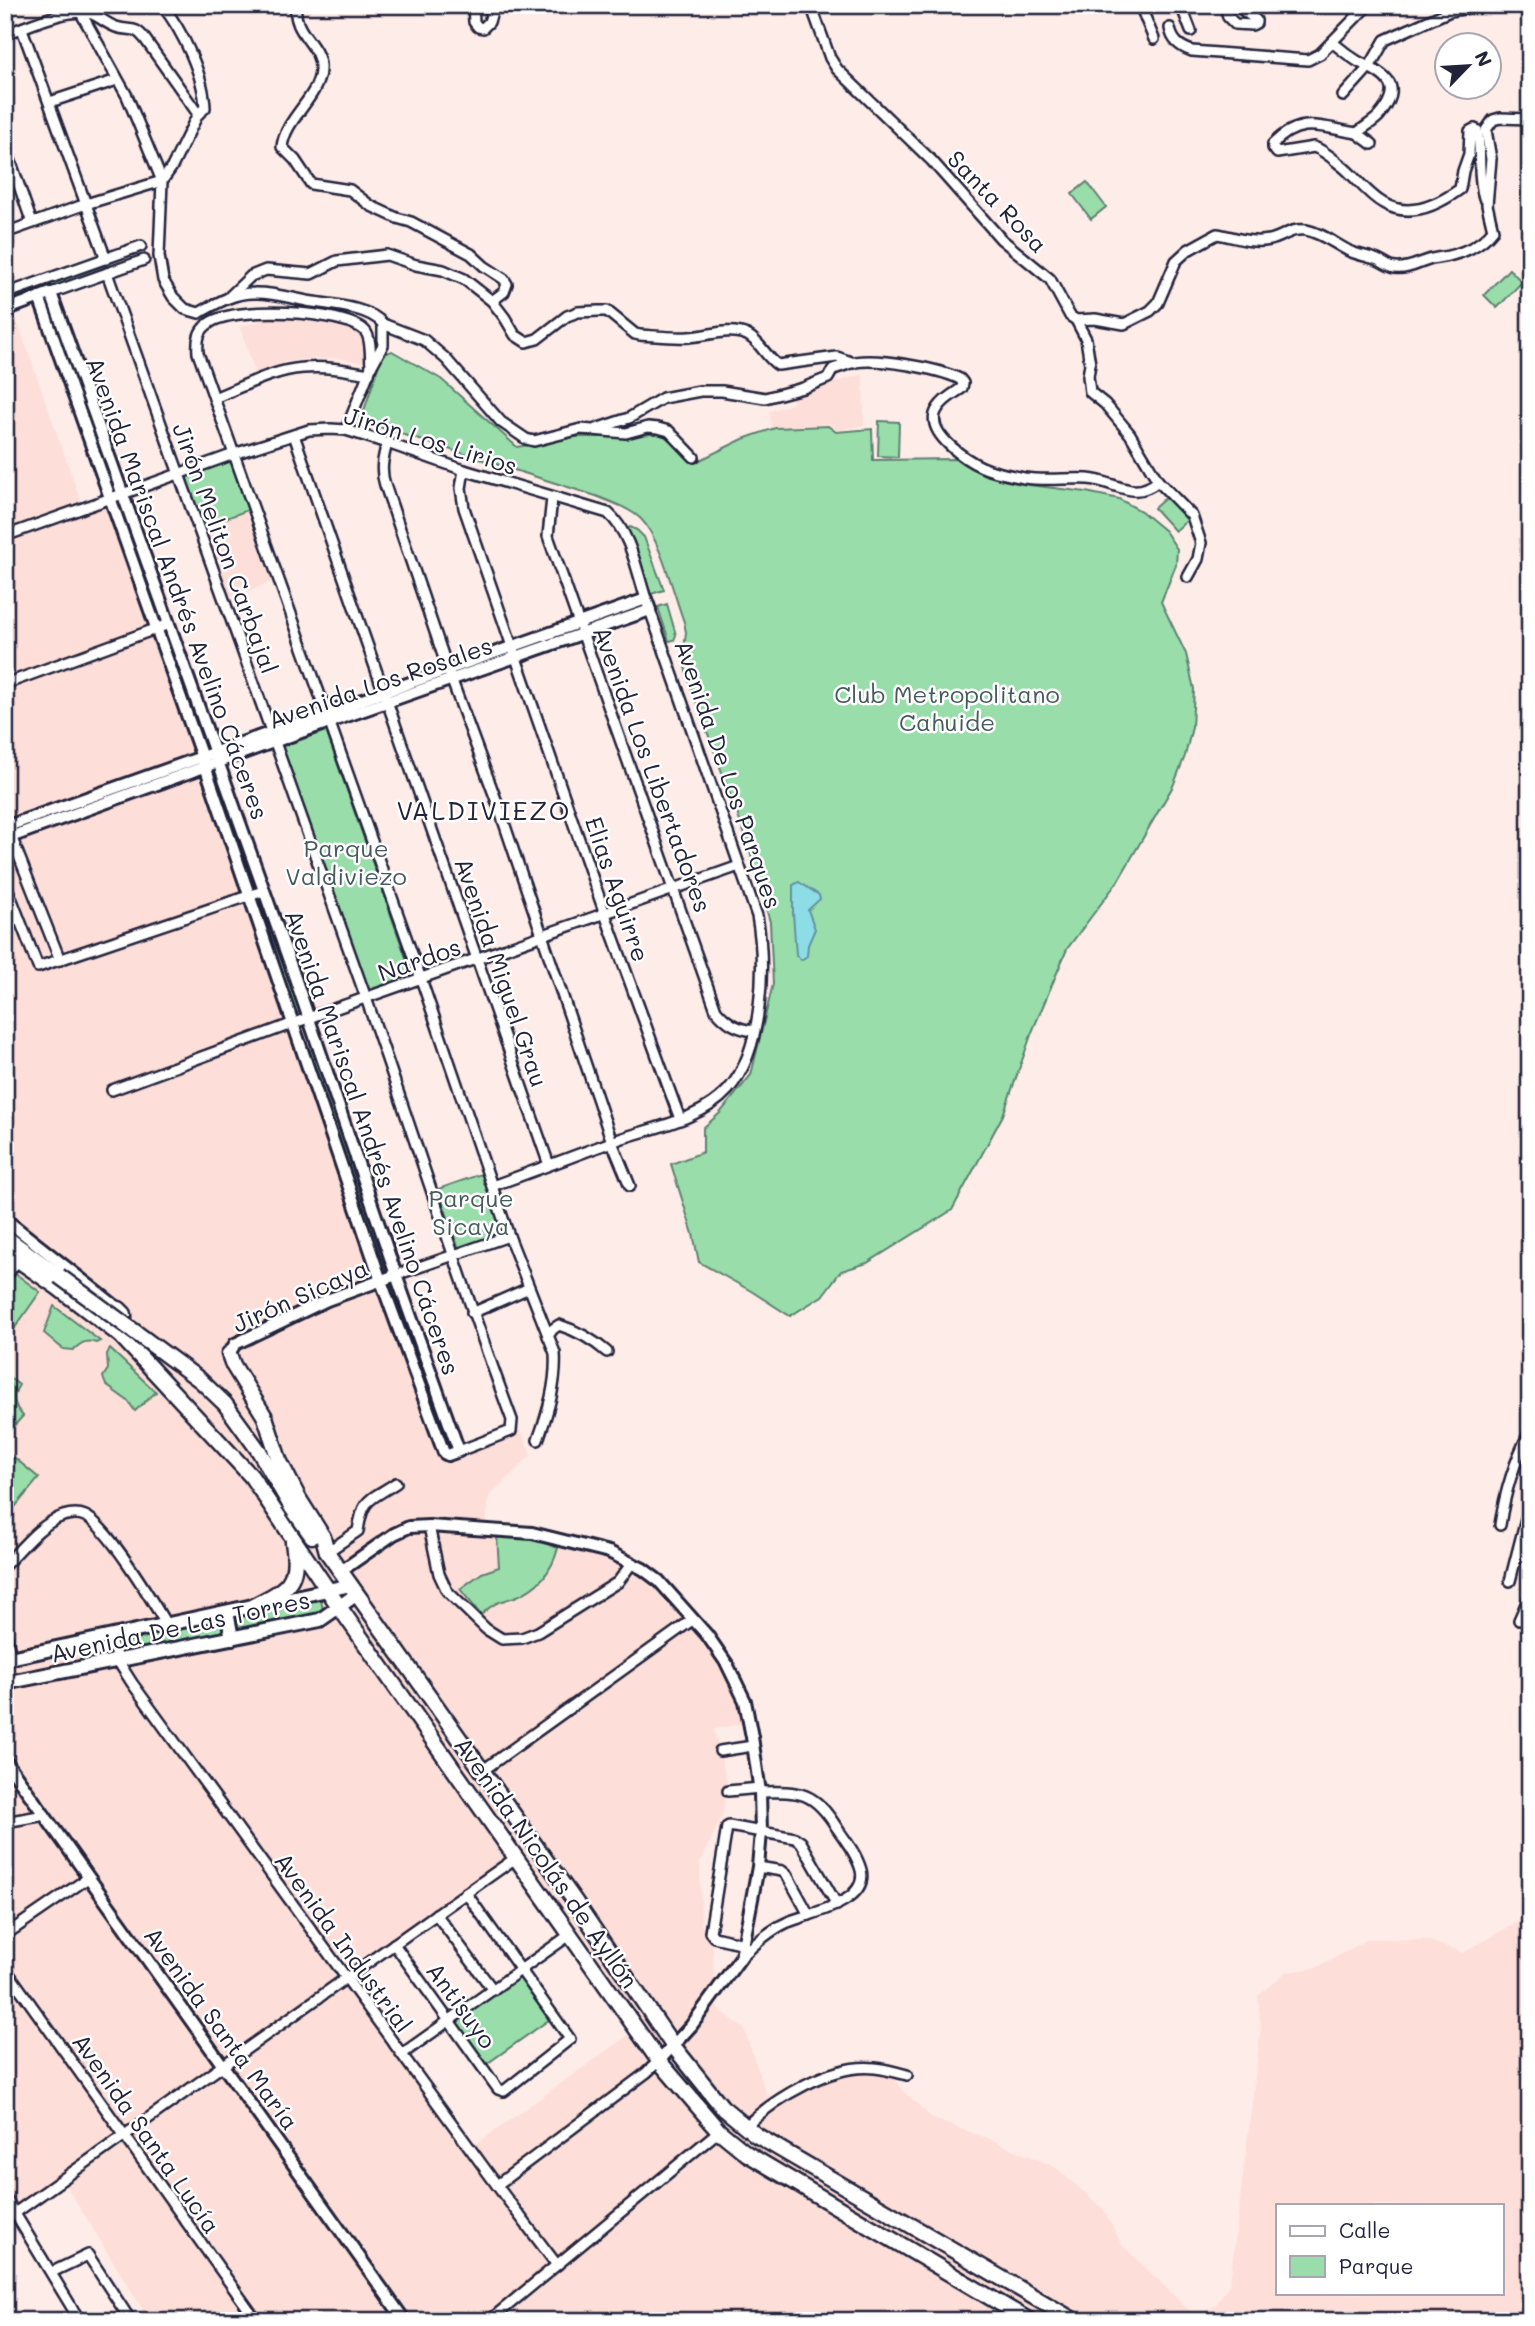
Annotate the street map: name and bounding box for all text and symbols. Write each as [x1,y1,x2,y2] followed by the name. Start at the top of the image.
[1434,32,1504,102] north arrow
[1469,47,1498,70] text: N
[941,143,1055,259] street label: Santa Rosa
[80,352,276,824] street label: Avenida Mariscal Andrés Avelino Cáceres
[341,399,521,481] street label: Jirón Los Lirios
[166,419,286,677] street label: Jirón Meliton Carbajal
[587,622,719,916] street label: Avenida Los Libertadores
[264,629,496,735] street label: Avenida Los Rosales
[668,636,790,912] street label: Avenida De Los Parques
[834,678,1060,737] park label: Club Metropolitano Cahuide
[397,793,571,827] district label: VALDIVIEZO
[579,812,657,966] street label: Elias Aguirre
[285,832,407,891] park label: Parque Valdiviezo
[448,853,556,1091] street label: Avenida Miguel Grau
[279,905,467,1379] street label: Avenida Mariscal Andrés Avelino Cáceres
[373,930,465,988] street label: Nardos
[428,1182,514,1241] park label: Parque Sicaya
[227,1251,373,1339] street label: Jirón Sicaya
[47,1583,313,1669] street label: Avenida De Las Torres
[448,1730,646,1994] street label: Avenida Nicolás de Ayllón
[268,1846,420,2038] street label: Avenida Industrial
[138,1920,306,2136] street label: Avenida Santa María
[420,1956,504,2054] street label: Antisuyo
[66,2027,228,2239] street label: Avenida Santa Lucía
[1276,2204,1504,2294] legend
[1339,2216,1391,2243] text: Calle
[1339,2252,1413,2279] text: Parque

